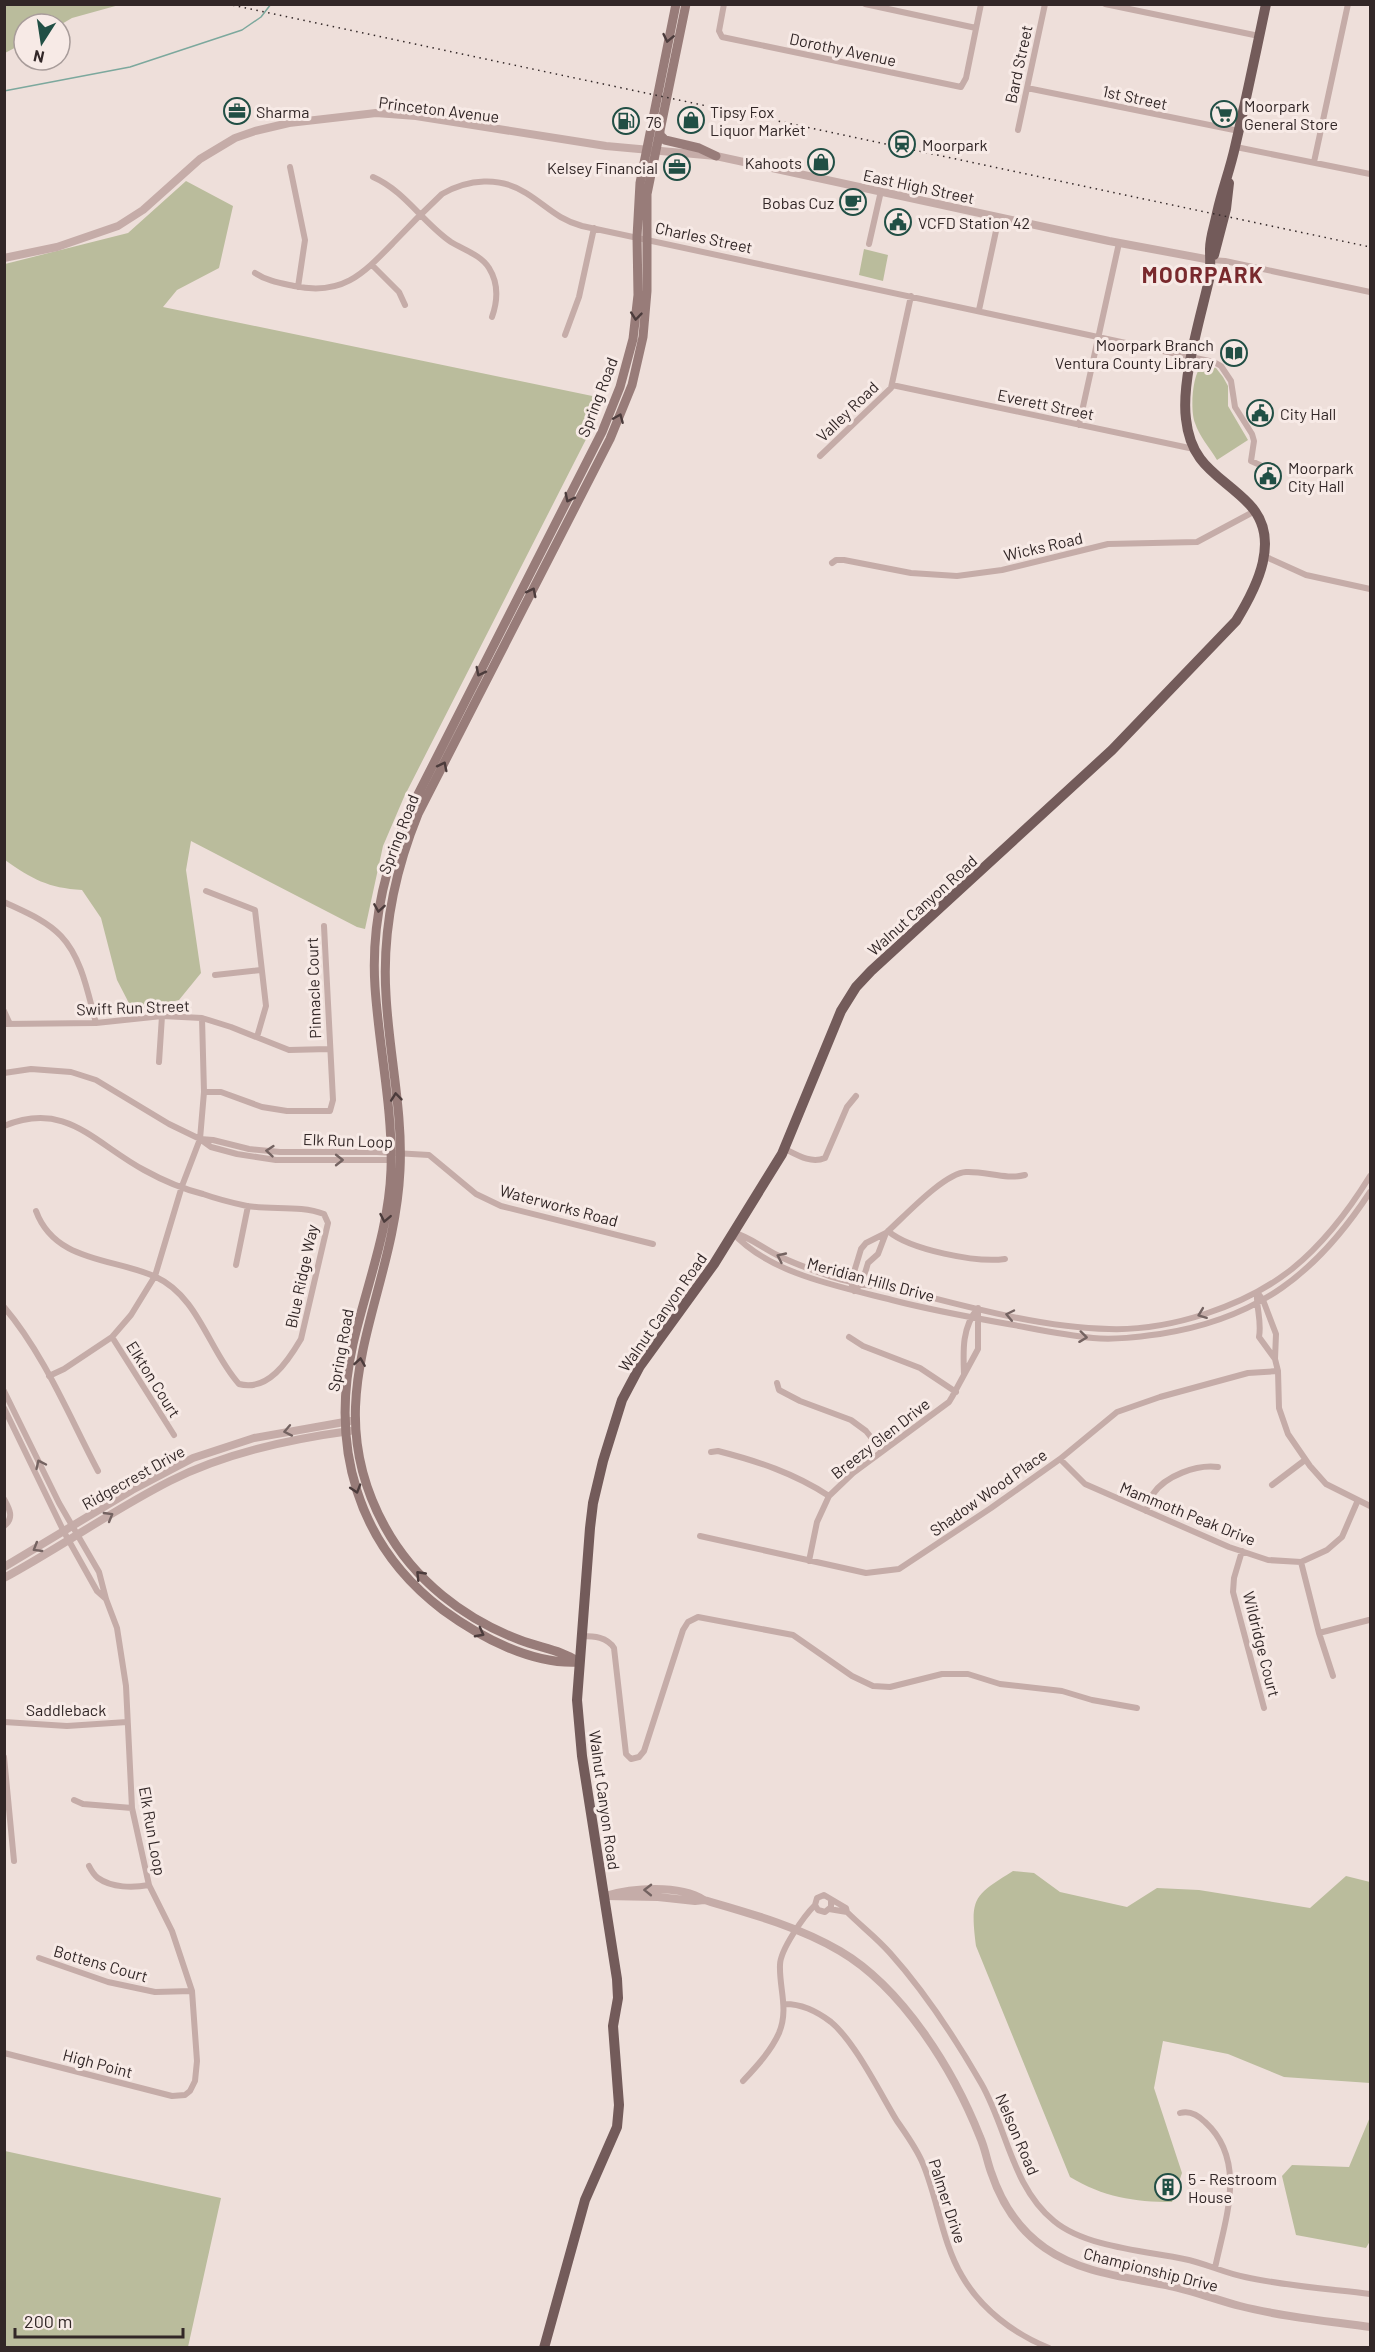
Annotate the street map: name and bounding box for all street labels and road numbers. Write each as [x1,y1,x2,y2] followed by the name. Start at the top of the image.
[1000,23,1036,105] street label: Bard Street
[788,28,898,70] street label: Dorothy Avenue
[1101,81,1169,113] street label: 1st Street
[378,92,500,126] street label: Princeton Avenue
[862,165,976,207] street label: East High Street
[654,217,754,257] street label: Charles Street
[573,354,621,440] street label: Spring Road
[812,377,882,445] street label: Valley Road
[996,384,1096,424] street label: Everett Street
[1002,528,1084,564] street label: Wicks Road
[374,791,422,877] street label: Spring Road
[863,851,981,959] street label: Walnut Canyon Road
[302,937,324,1039] street label: Pinnacle Court
[76,996,190,1018] street label: Swift Run Street
[303,1129,393,1151] street label: Elk Run Loop
[498,1180,620,1230] street label: Waterworks Road
[281,1222,321,1330] street label: Blue Ridge Way
[614,1249,710,1375] street label: Walnut Canyon Road
[805,1253,937,1305] street label: Meridian Hills Drive
[323,1307,357,1393] street label: Spring Road
[123,1337,185,1421] street label: Elkton Court
[827,1394,933,1482] street label: Breezy Glen Drive
[78,1441,188,1513] street label: Ridgecrest Drive
[926,1444,1050,1540] street label: Shadow Wood Place
[1117,1477,1259,1549] street label: Mammoth Peak Drive
[1240,1589,1284,1699] street label: Wildridge Court
[26,1700,106,1719] street label: Saddleback
[586,1729,624,1871] street label: Walnut Canyon Road
[136,1785,170,1877] street label: Elk Run Loop
[52,1941,150,1985] street label: Bottens Court
[61,2045,135,2081] street label: High Point
[992,2090,1044,2178] street label: Nelson Road
[925,2156,971,2246] street label: Palmer Drive
[1082,2243,1220,2295] street label: Championship Drive

